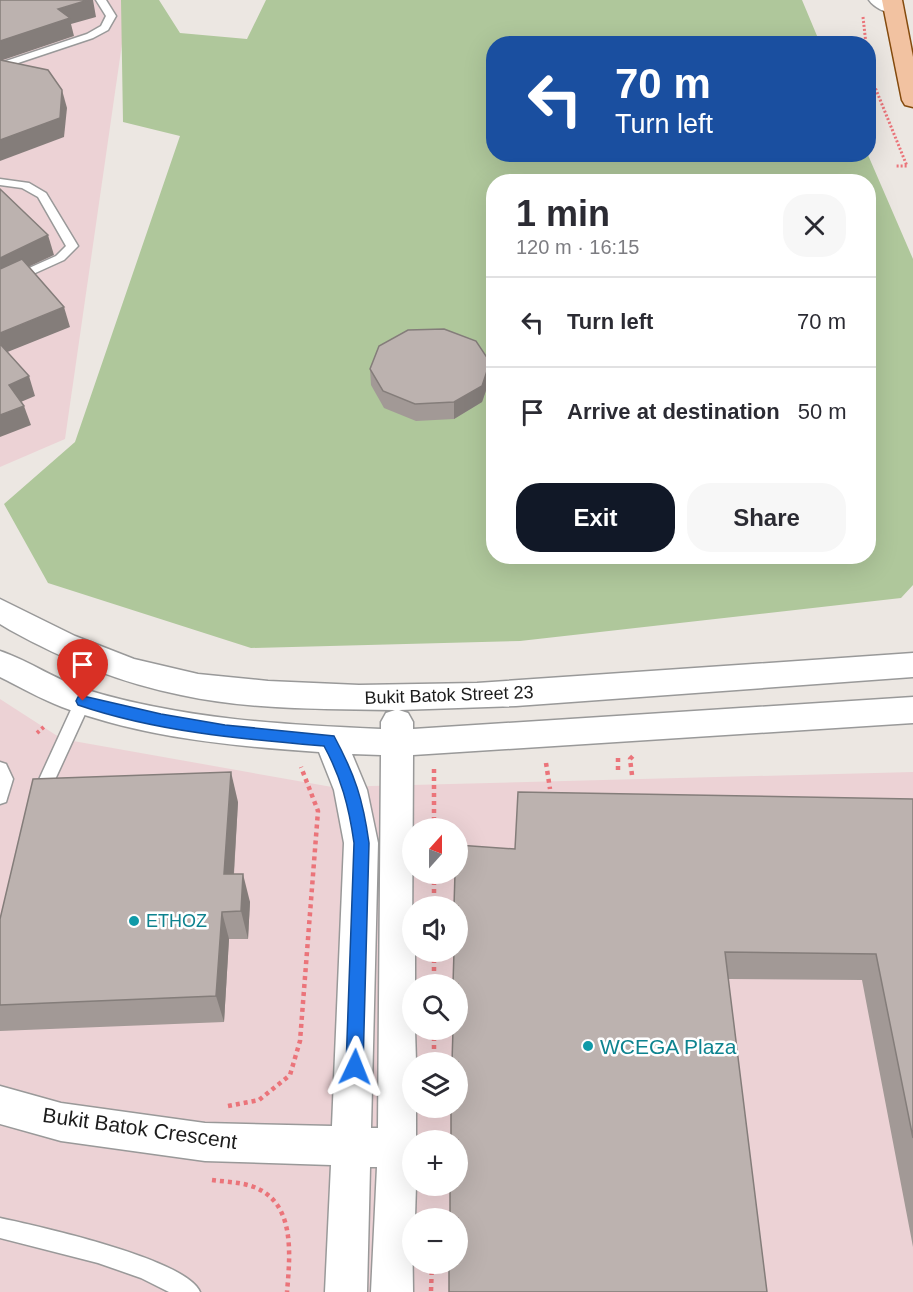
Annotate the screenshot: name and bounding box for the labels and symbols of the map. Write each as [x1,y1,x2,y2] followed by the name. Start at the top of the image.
[57,639,108,701] pin
[364,682,534,708] street label: Bukit Batok Street 23
[402,818,468,884] north arrow
[146,911,207,931] place label: ETHOZ
[127,914,141,928] marker: ETHOZ
[323,1035,387,1099] position arrow
[600,1035,737,1058] place label: WCEGA Plaza
[581,1039,595,1053] marker: WCEGA Plaza
[41,1103,239,1153] street label: Bukit Batok Crescent

